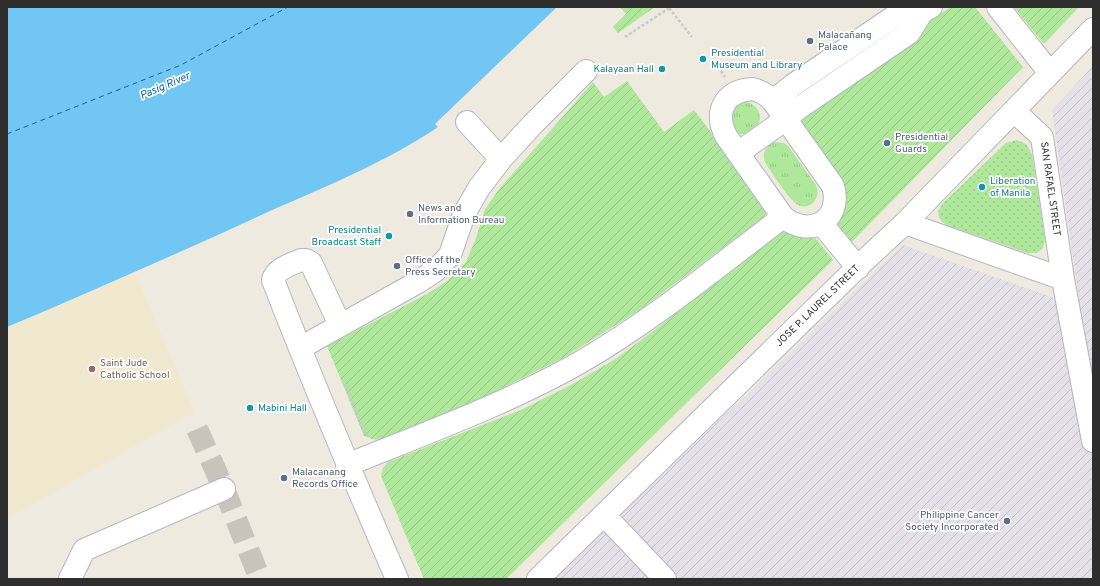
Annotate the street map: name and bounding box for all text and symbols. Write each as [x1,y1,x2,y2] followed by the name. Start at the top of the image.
[818,29,872,54] place label: Malacañang Palace
[805,36,815,46] marker: Malacañang Palace
[711,47,802,72] place label: Presidential Museum and Library
[698,54,708,64] marker: Presidential Museum and Library
[593,63,654,76] place label: Kalayaan Hall
[657,64,667,74] marker: Kalayaan Hall
[138,69,193,103] water label: Pasig River
[895,131,948,156] place label: Presidential Guards
[882,138,892,148] marker: Presidential Guards
[1037,141,1063,237] street label: SAN RAFAEL STREET
[990,175,1035,200] place label: Liberation of Manila
[977,182,987,192] marker: Liberation of Manila
[418,202,504,227] place label: News and Information Bureau
[405,209,415,219] marker: News and Information Bureau
[312,224,381,249] place label: Presidential Broadcast Staff
[384,231,394,241] marker: Presidential Broadcast Staff
[405,254,476,279] place label: Office of the Press Secretary
[392,261,402,271] marker: Office of the Press Secretary
[773,262,863,350] street label: JOSE P. LAUREL STREET
[100,357,170,382] place label: Saint Jude Catholic School
[87,364,97,374] marker: Saint Jude Catholic School
[258,402,307,415] place label: Mabini Hall
[245,403,255,413] marker: Mabini Hall
[292,466,358,491] place label: Malacanang Records Office
[279,473,289,483] marker: Malacanang Records Office
[905,509,999,534] place label: Philippine Cancer Society Incorporated
[1002,516,1012,526] marker: Philippine Cancer Society Incorporated

